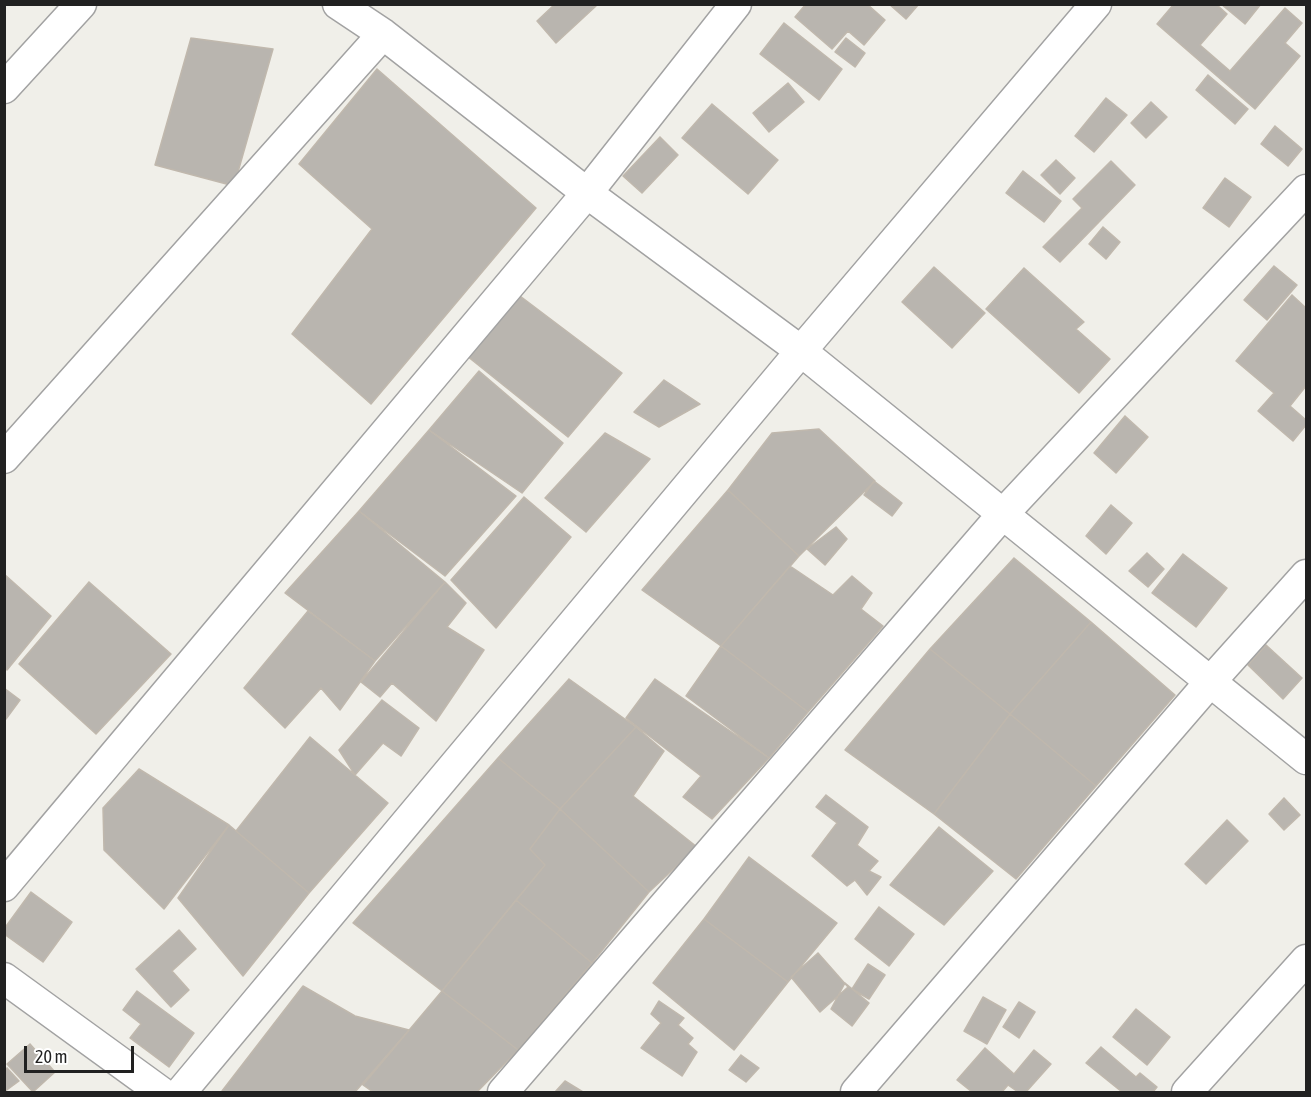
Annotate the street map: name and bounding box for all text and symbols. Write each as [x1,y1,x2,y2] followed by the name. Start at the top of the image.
[27,1034,136,1072] scale bar
[35,1046,67,1067] text: 20 m

